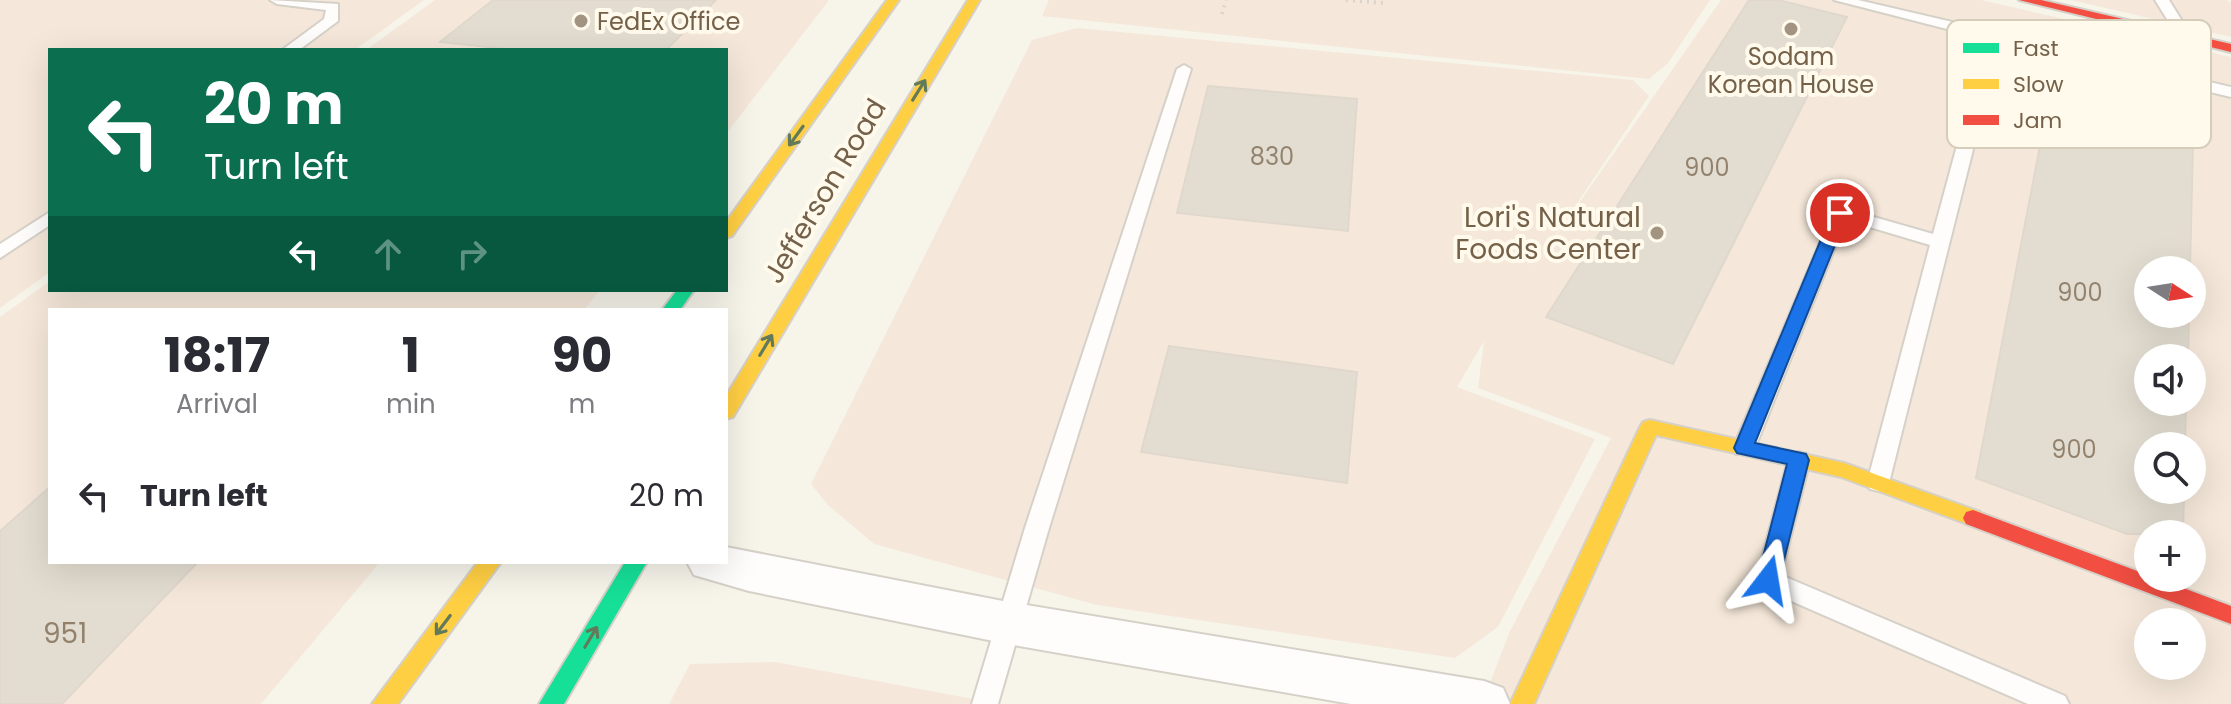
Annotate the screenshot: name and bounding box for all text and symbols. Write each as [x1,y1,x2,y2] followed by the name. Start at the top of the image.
[597,5,740,38] place label: FedEx Office
[572,12,590,30] marker: FedEx Office
[1782,20,1800,38] marker: Sodam Korean House
[1947,20,2211,148] legend
[2013,33,2058,64] text: Fast
[1708,40,1874,101] place label: Sodam Korean House
[204,65,344,144] text: 20 m
[2013,69,2063,100] text: Slow
[911,79,927,102] one-way arrow
[72,80,176,184] icon: left
[754,91,896,291] street label: Jefferson Road
[2013,105,2062,136] text: Jam
[788,124,804,146] one-way arrow
[1250,140,1294,173] house number: 830
[204,141,349,192] text: Turn left
[1684,151,1730,184] house number: 900
[1806,179,1874,247] pin
[1818,191,1862,235] icon: arrive
[1455,198,1641,269] place label: Lori's Natural Foods Center
[1648,224,1666,242] marker: Lori's Natural Foods Center
[282,232,326,276] icon: left
[366,232,410,276] icon: ahead
[450,232,494,276] icon: right
[2134,256,2206,328] north arrow
[2134,256,2206,680] map controls
[2057,276,2103,309] house number: 900
[164,322,270,389] text: 18:17
[402,322,420,389] text: 1
[551,322,612,389] text: 90
[758,334,774,357] one-way arrow
[2134,344,2206,416] button: sound
[176,386,258,422] text: Arrival
[386,386,436,422] text: min
[568,386,595,422] text: m
[2134,432,2206,504] button: search
[2051,433,2097,466] house number: 900
[72,474,116,518] icon: left
[140,474,268,517] text: Turn left
[629,474,704,517] text: 20 m
[2134,520,2206,592] button: +
[1726,538,1810,622] position arrow
[2134,608,2206,680] button: −
[435,613,452,635] one-way arrow
[43,614,87,653] house number: 951
[583,626,599,649] one-way arrow

